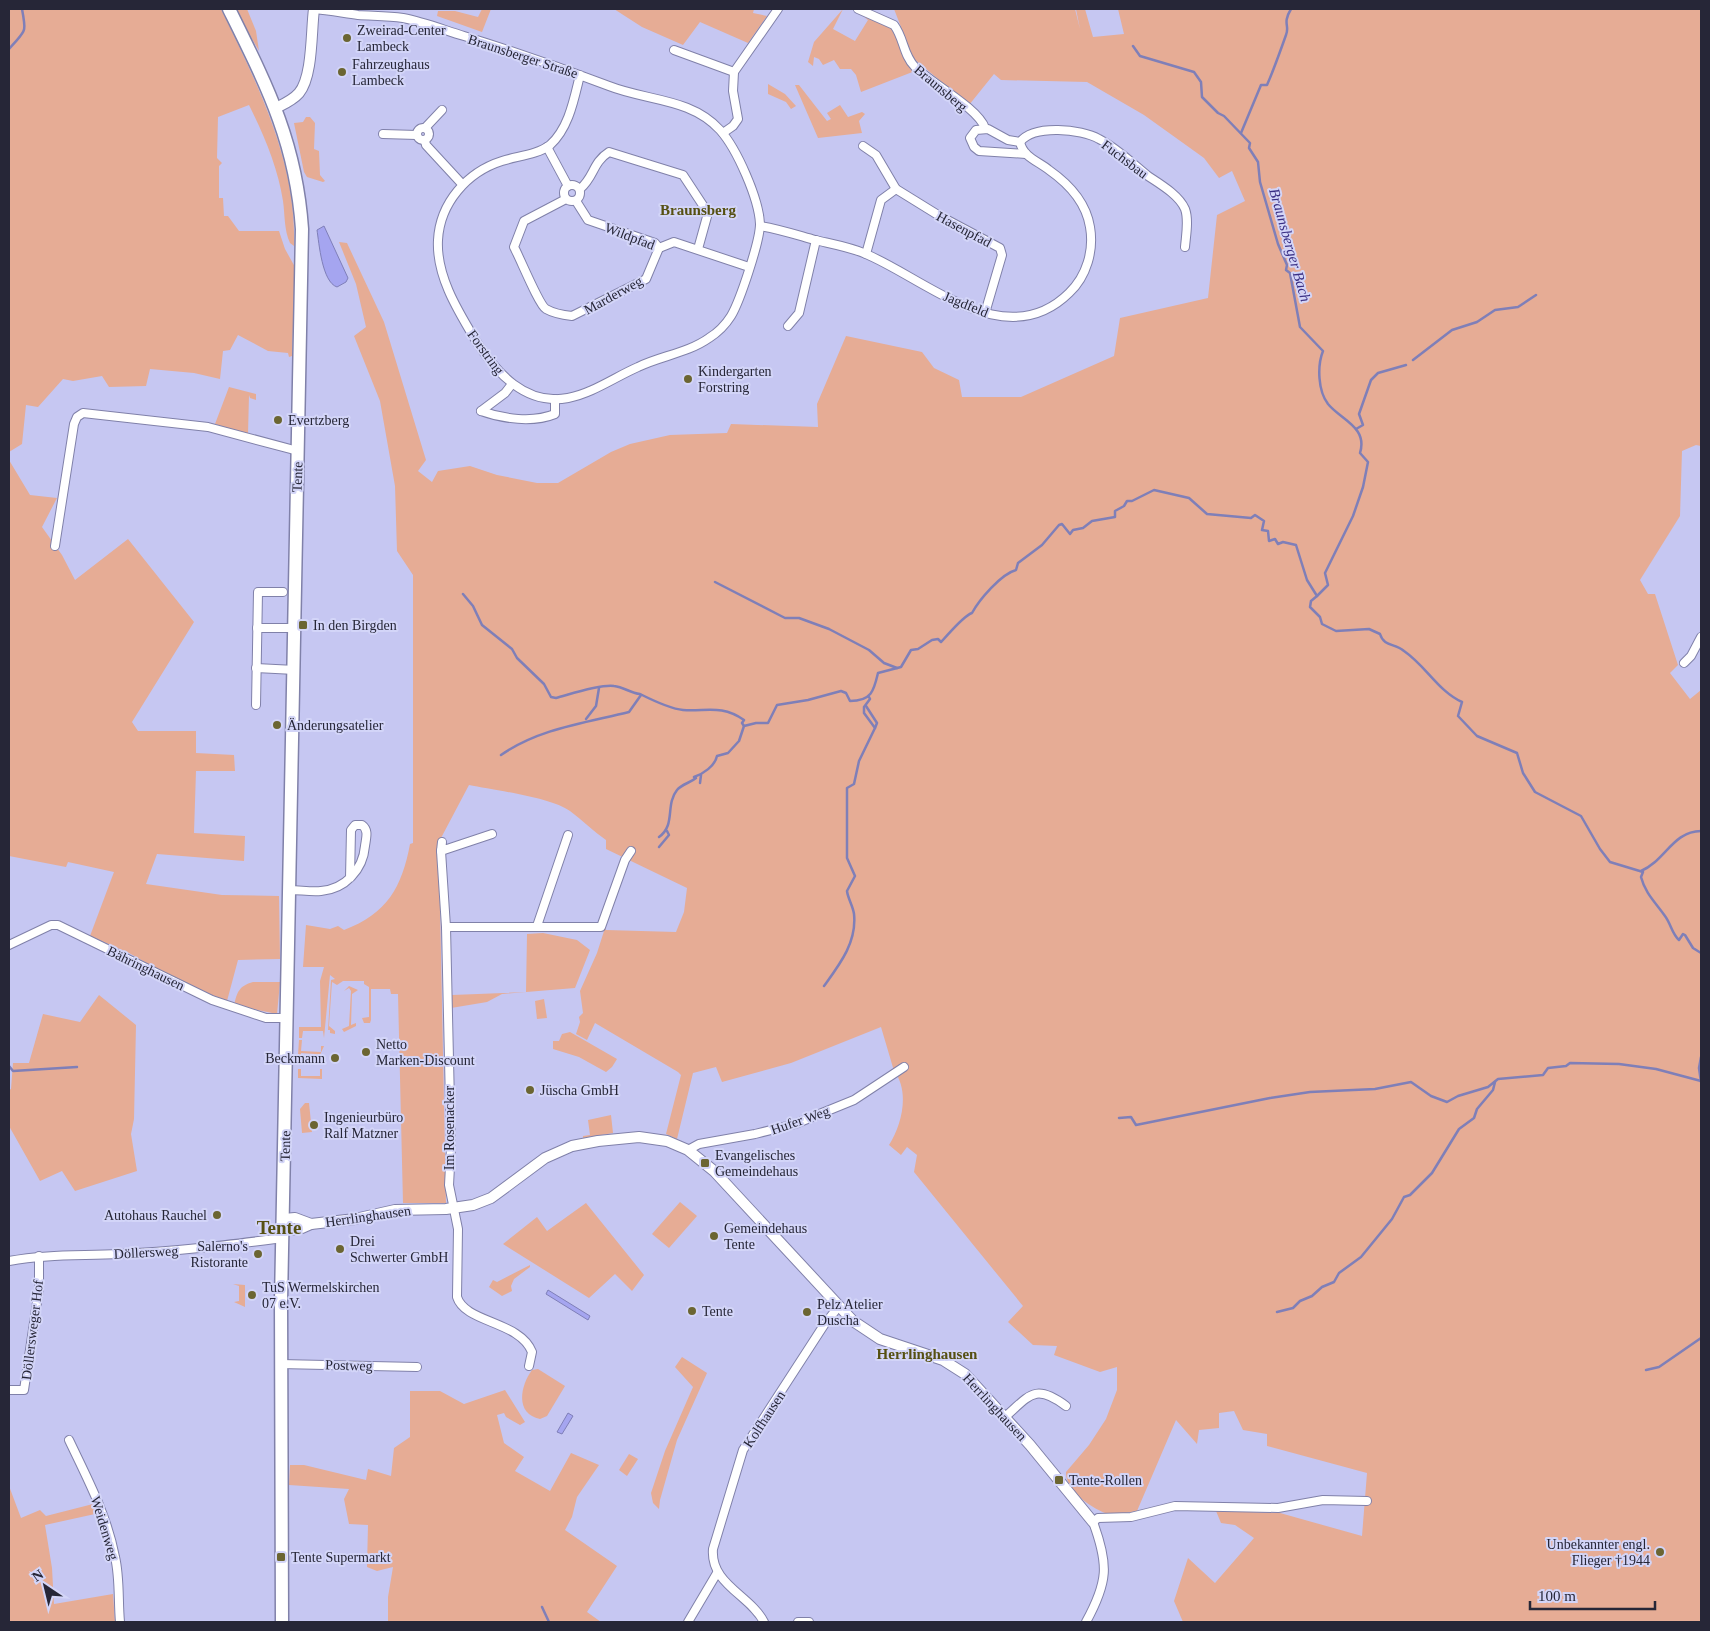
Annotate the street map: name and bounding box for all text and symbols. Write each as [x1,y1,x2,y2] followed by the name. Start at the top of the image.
[357,23,446,54] place label: Zweirad-Center Lambeck
[341,32,353,44] marker: Zweirad-Center Lambeck
[466,32,580,81] street label: Braunsberger Straße
[352,57,430,88] place label: Fahrzeughaus Lambeck
[911,62,970,115] street label: Braunsberg
[336,66,348,78] marker: Fahrzeughaus Lambeck
[1099,137,1151,182] street label: Fuchsbau
[1266,186,1314,304] water label: Braunsberger Bach
[660,202,736,218] district label: Braunsberg
[934,209,994,250] street label: Hasenpfad
[603,220,657,253] street label: Wildpfad
[581,273,645,318] street label: Marderweg
[941,289,991,320] street label: Jagdfeld
[464,327,507,377] street label: Forstring
[698,364,772,395] place label: Kindergarten Forstring
[682,373,694,385] marker: Kindergarten Forstring
[288,413,349,428] place label: Evertzberg
[272,414,284,426] marker: Evertzberg
[289,461,306,493] street label: Tente
[313,618,397,633] place label: In den Birgden
[297,619,309,631] marker: In den Birgden
[287,717,384,733] place label: Änderungsatelier
[271,719,283,731] marker: Änderungsatelier
[105,943,187,994] street label: Bähringhausen
[376,1037,475,1068] place label: Netto Marken-Discount
[360,1046,372,1058] marker: Netto Marken-Discount
[265,1051,325,1066] place label: Beckmann
[329,1052,341,1064] marker: Beckmann
[540,1083,619,1098] place label: Jüscha GmbH
[524,1084,536,1096] marker: Jüscha GmbH
[442,1085,457,1170] street label: Im Rosenacker
[769,1103,832,1138] street label: Hufer Weg
[324,1110,403,1141] place label: Ingenieurbüro Ralf Matzner
[308,1119,320,1131] marker: Ingenieurbüro Ralf Matzner
[278,1130,293,1162] street label: Tente
[715,1148,798,1179] place label: Evangelisches Gemeindehaus
[699,1157,711,1169] marker: Evangelisches Gemeindehaus
[324,1203,412,1230] street label: Herrlinghausen
[104,1208,207,1223] place label: Autohaus Rauchel
[211,1209,223,1221] marker: Autohaus Rauchel
[257,1217,301,1238] district label: Tente
[724,1221,807,1252] place label: Gemeindehaus Tente
[708,1230,720,1242] marker: Gemeindehaus Tente
[350,1234,448,1265] place label: Drei Schwerter GmbH
[190,1239,248,1270] place label: Salerno's Ristorante
[113,1243,179,1262] street label: Döllersweg
[334,1243,346,1255] marker: Drei Schwerter GmbH
[252,1248,264,1260] marker: Salerno's Ristorante
[19,1279,46,1381] street label: Döllersweger Hof
[262,1280,379,1311] place label: TuS Wermelskirchen 07 e.V.
[246,1289,258,1301] marker: TuS Wermelskirchen 07 e.V.
[817,1297,883,1328] place label: Pelz Atelier Duscha
[702,1304,733,1319] place label: Tente
[686,1305,698,1317] marker: Tente
[801,1306,813,1318] marker: Pelz Atelier Duscha
[877,1346,978,1362] district label: Herrlinghausen
[325,1357,373,1374] street label: Postweg
[960,1371,1030,1444] street label: Herrlinghausen
[741,1388,788,1450] street label: Kolfhausen
[1069,1473,1142,1488] place label: Tente-Rollen
[1053,1474,1065,1486] marker: Tente-Rollen
[88,1495,121,1562] street label: Weidenweg
[1547,1537,1650,1568] place label: Unbekannter engl. Flieger †1944
[1654,1546,1666,1558] marker: Unbekannter engl. Flieger †1944
[291,1550,391,1565] place label: Tente Supermarkt
[275,1551,287,1563] marker: Tente Supermarkt
[20,1561,70,1611] north arrow
[29,1567,46,1585] text: N
[1530,1578,1655,1610] scale bar
[1538,1588,1576,1604] text: 100 m

